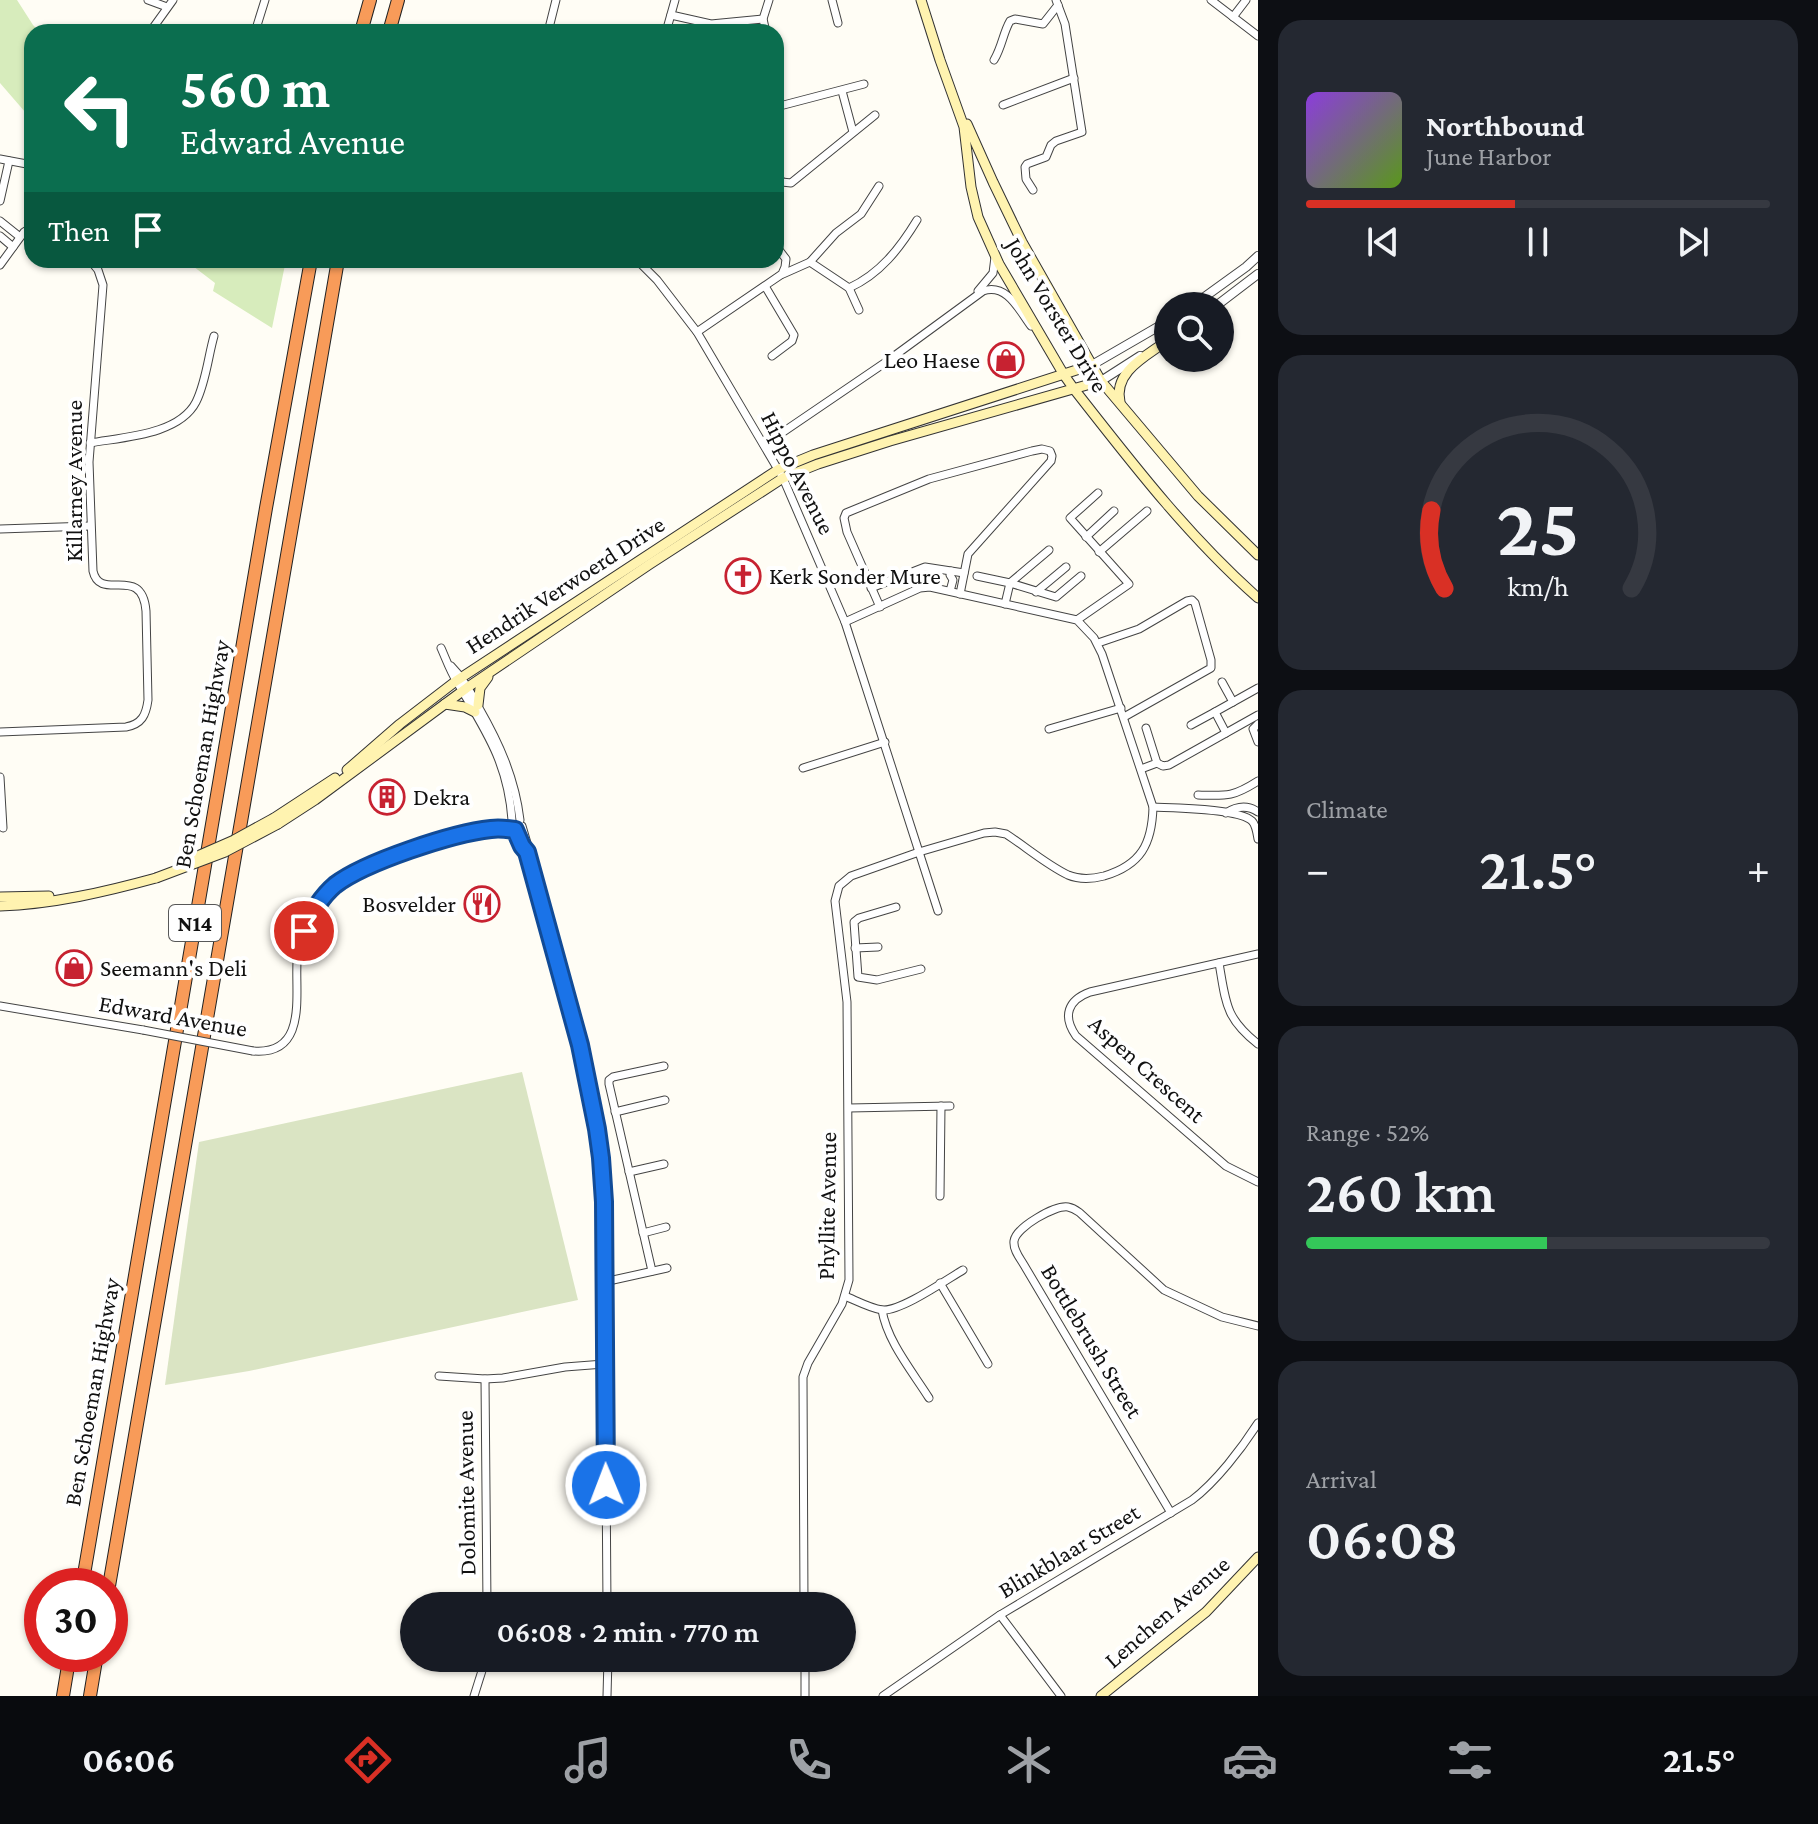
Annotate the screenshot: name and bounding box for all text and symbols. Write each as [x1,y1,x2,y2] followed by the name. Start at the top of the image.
[48,56,152,160] icon: left
[180,57,330,119] text: 560 m
[1426,109,1584,142] text: Northbound
[180,122,405,162] text: Edward Avenue
[1426,142,1552,171] text: June Harbor
[126,208,170,252] icon: arrive
[48,214,110,247] text: Then
[1361,220,1405,264] icon: previous
[1516,220,1560,264] icon: pause
[1671,220,1715,264] icon: next
[1000,231,1114,397] street label: John Vorster Drive
[1154,292,1234,372] map controls
[1154,292,1234,372] button: search
[987,341,1025,379] shop icon: Leo Haese
[884,346,980,373] place label: Leo Haese
[60,400,87,562] street label: Killarney Avenue
[756,407,841,539] street label: Hippo Avenue
[1496,479,1580,572] text: 25
[460,510,669,659] street label: Hendrik Verwoerd Drive
[724,557,762,595] church icon: Kerk Sonder Mure
[769,562,941,589] place label: Kerk Sonder Mure
[1507,570,1569,602] text: km/h
[168,637,235,870] street label: Ben Schoeman Highway
[368,778,406,816] building icon: Dekra
[413,783,470,810] place label: Dekra
[1306,795,1388,824] text: Climate
[1479,835,1597,902] text: 21.5°
[1306,845,1329,893] text: −
[1747,845,1770,893] text: +
[463,885,501,923] restaurant icon: Bosvelder
[362,890,456,917] place label: Bosvelder
[270,897,338,965] pin
[169,905,221,941] road number: N14
[282,909,326,953] icon: arrive
[55,949,93,987] shop icon: Seemann's Deli
[100,954,247,981] place label: Seemann's Deli
[97,989,249,1042] street label: Edward Avenue
[1084,1009,1212,1129] street label: Aspen Crescent
[1306,1118,1429,1147] text: Range · 52%
[812,1132,841,1280] street label: Phyllite Avenue
[1306,1158,1496,1225] text: 260 km
[1036,1259,1149,1423] street label: Bottlebrush Street
[58,1275,125,1508] street label: Ben Schoeman Highway
[451,1410,480,1576] street label: Dolomite Avenue
[564,1443,648,1527] position arrow
[1306,1465,1377,1494] text: Arrival
[993,1497,1145,1603] street label: Blinkblaar Street
[1306,1505,1458,1572] text: 06:08
[1099,1550,1235,1673] street label: Lenchen Avenue
[24,1568,128,1672] speed limit sign: 30
[497,1615,759,1648] text: 06:08 · 2 min · 770 m
[340,1732,396,1788] icon: directions
[560,1732,616,1788] icon: music
[781,1732,837,1788] icon: phone
[1001,1732,1057,1788] icon: climate
[1222,1732,1278,1788] icon: car
[1442,1732,1498,1788] icon: filters
[82,1740,175,1780] text: 06:06
[1663,1740,1736,1780] text: 21.5°

